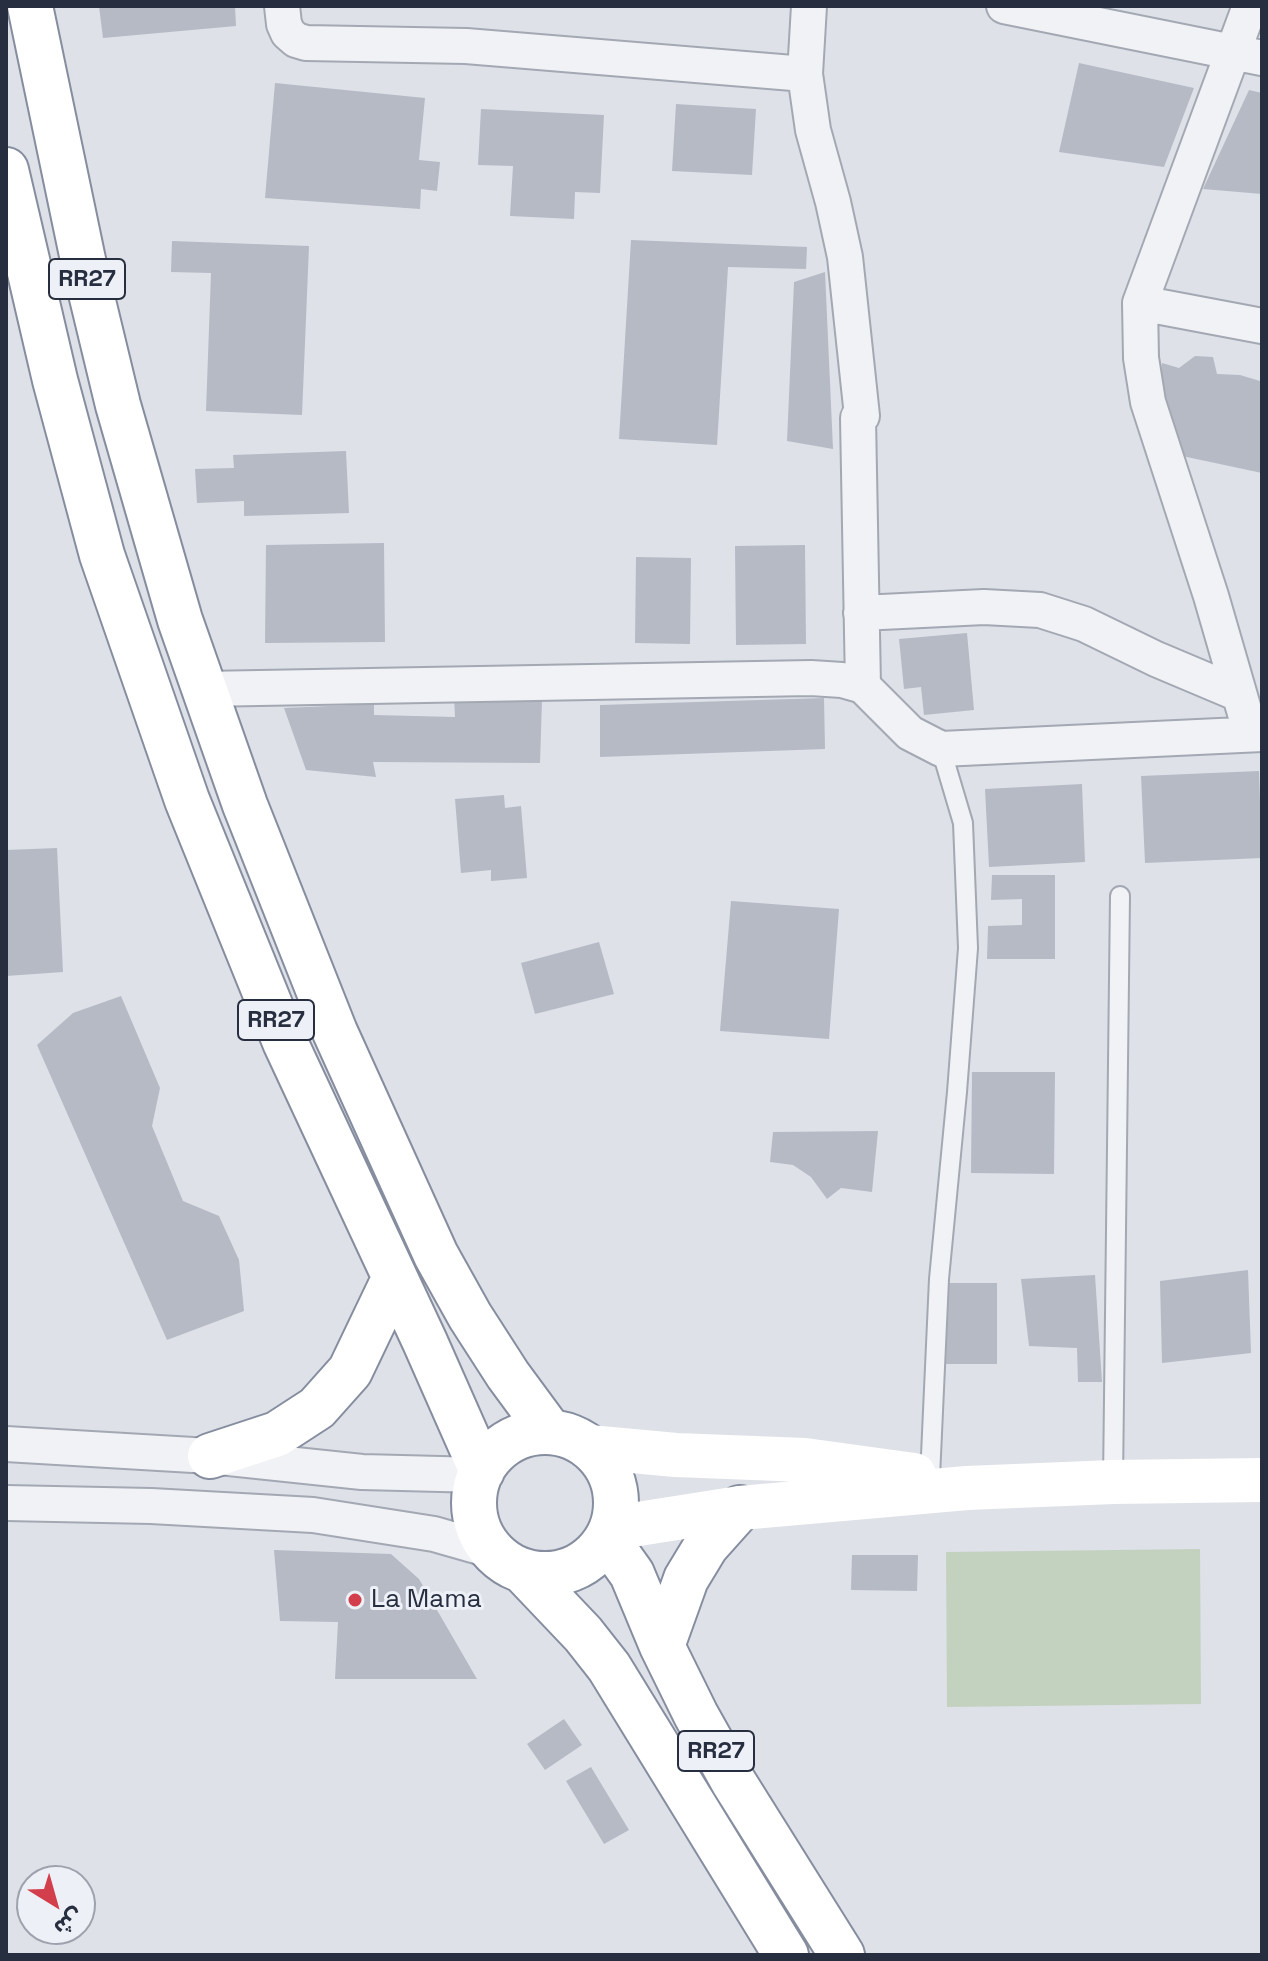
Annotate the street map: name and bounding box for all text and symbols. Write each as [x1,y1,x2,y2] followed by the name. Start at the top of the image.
[49,259,125,299] road number: RR27
[238,1000,314,1040] road number: RR27
[371,1584,482,1616] place label: La Mama
[346,1591,364,1609] marker: La Mama
[678,1731,754,1771] road number: RR27
[16,1865,96,1945] north arrow
[49,1902,90,1943] text: ش

